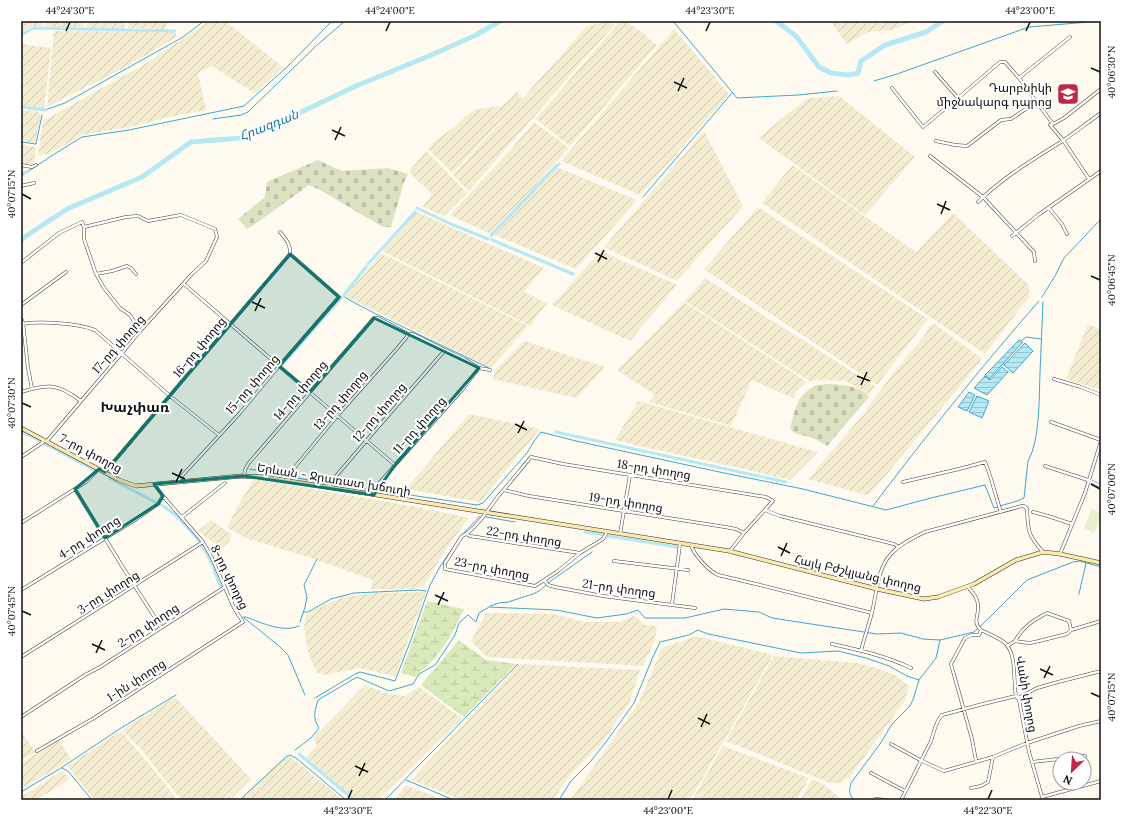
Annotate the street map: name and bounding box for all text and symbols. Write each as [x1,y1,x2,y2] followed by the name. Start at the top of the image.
[46,4,94,17] text: 44°24'30"E
[365,4,415,17] text: 44°24'00"E
[685,4,735,17] text: 44°23'30"E
[1005,4,1055,17] text: 44°23'00"E
[1105,45,1118,98] text: 40°06'30"N
[937,80,1052,109] place label: Դարբնիկի միջնակարգ դպրոց
[1055,81,1081,107] school or university icon: Դարբնիկի միջնակարգ դպրոց
[237,105,302,145] water label: Հրազդան
[5,169,18,218] text: 40°07'15"N
[1105,254,1118,306] text: 40°06'45"N
[88,311,148,377] street label: 17-րդ փողոց
[169,314,229,380] street label: 16-րդ փողոց
[222,351,282,417] street label: 15-րդ փողոց
[270,357,330,423] street label: 14-րդ փողոց
[310,367,370,433] street label: 13-րդ փողոց
[5,377,18,429] text: 40°07'30"N
[349,379,409,445] street label: 12-րդ փողոց
[389,393,449,457] street label: 11-րդ փողոց
[101,398,170,416] district label: Խաչփառ
[57,430,125,476] street label: 7-րդ փողոց
[616,456,692,482] street label: 18-րդ փողոց
[256,459,412,499] street label: Երևան - Ջրառատ խճուղի
[1105,463,1118,515] text: 40°07'00"N
[588,489,664,515] street label: 19-րդ փողոց
[55,512,123,562] street label: 4-րդ փողոց
[485,523,563,549] street label: 22-րդ փողոց
[208,542,252,612] street label: 8-րդ փողոց
[793,551,923,595] street label: Հայկ Բժշկյանց փողոց
[453,553,531,583] street label: 23-րդ փողոց
[74,567,142,617] street label: 3-րդ փողոց
[581,575,657,601] street label: 21-րդ փողոց
[5,586,18,636] text: 40°07'45"N
[115,600,181,650] street label: 2-րդ փողոց
[1013,654,1041,734] street label: Վանի փողոց
[104,655,168,705] street label: 1-ին փողոց
[1105,672,1118,721] text: 40°07'15"N
[1052,751,1092,791] north arrow
[1061,772,1075,788] text: N
[323,804,373,817] text: 44°23'30"E
[643,804,693,817] text: 44°23'00"E
[963,804,1013,817] text: 44°22'30"E

